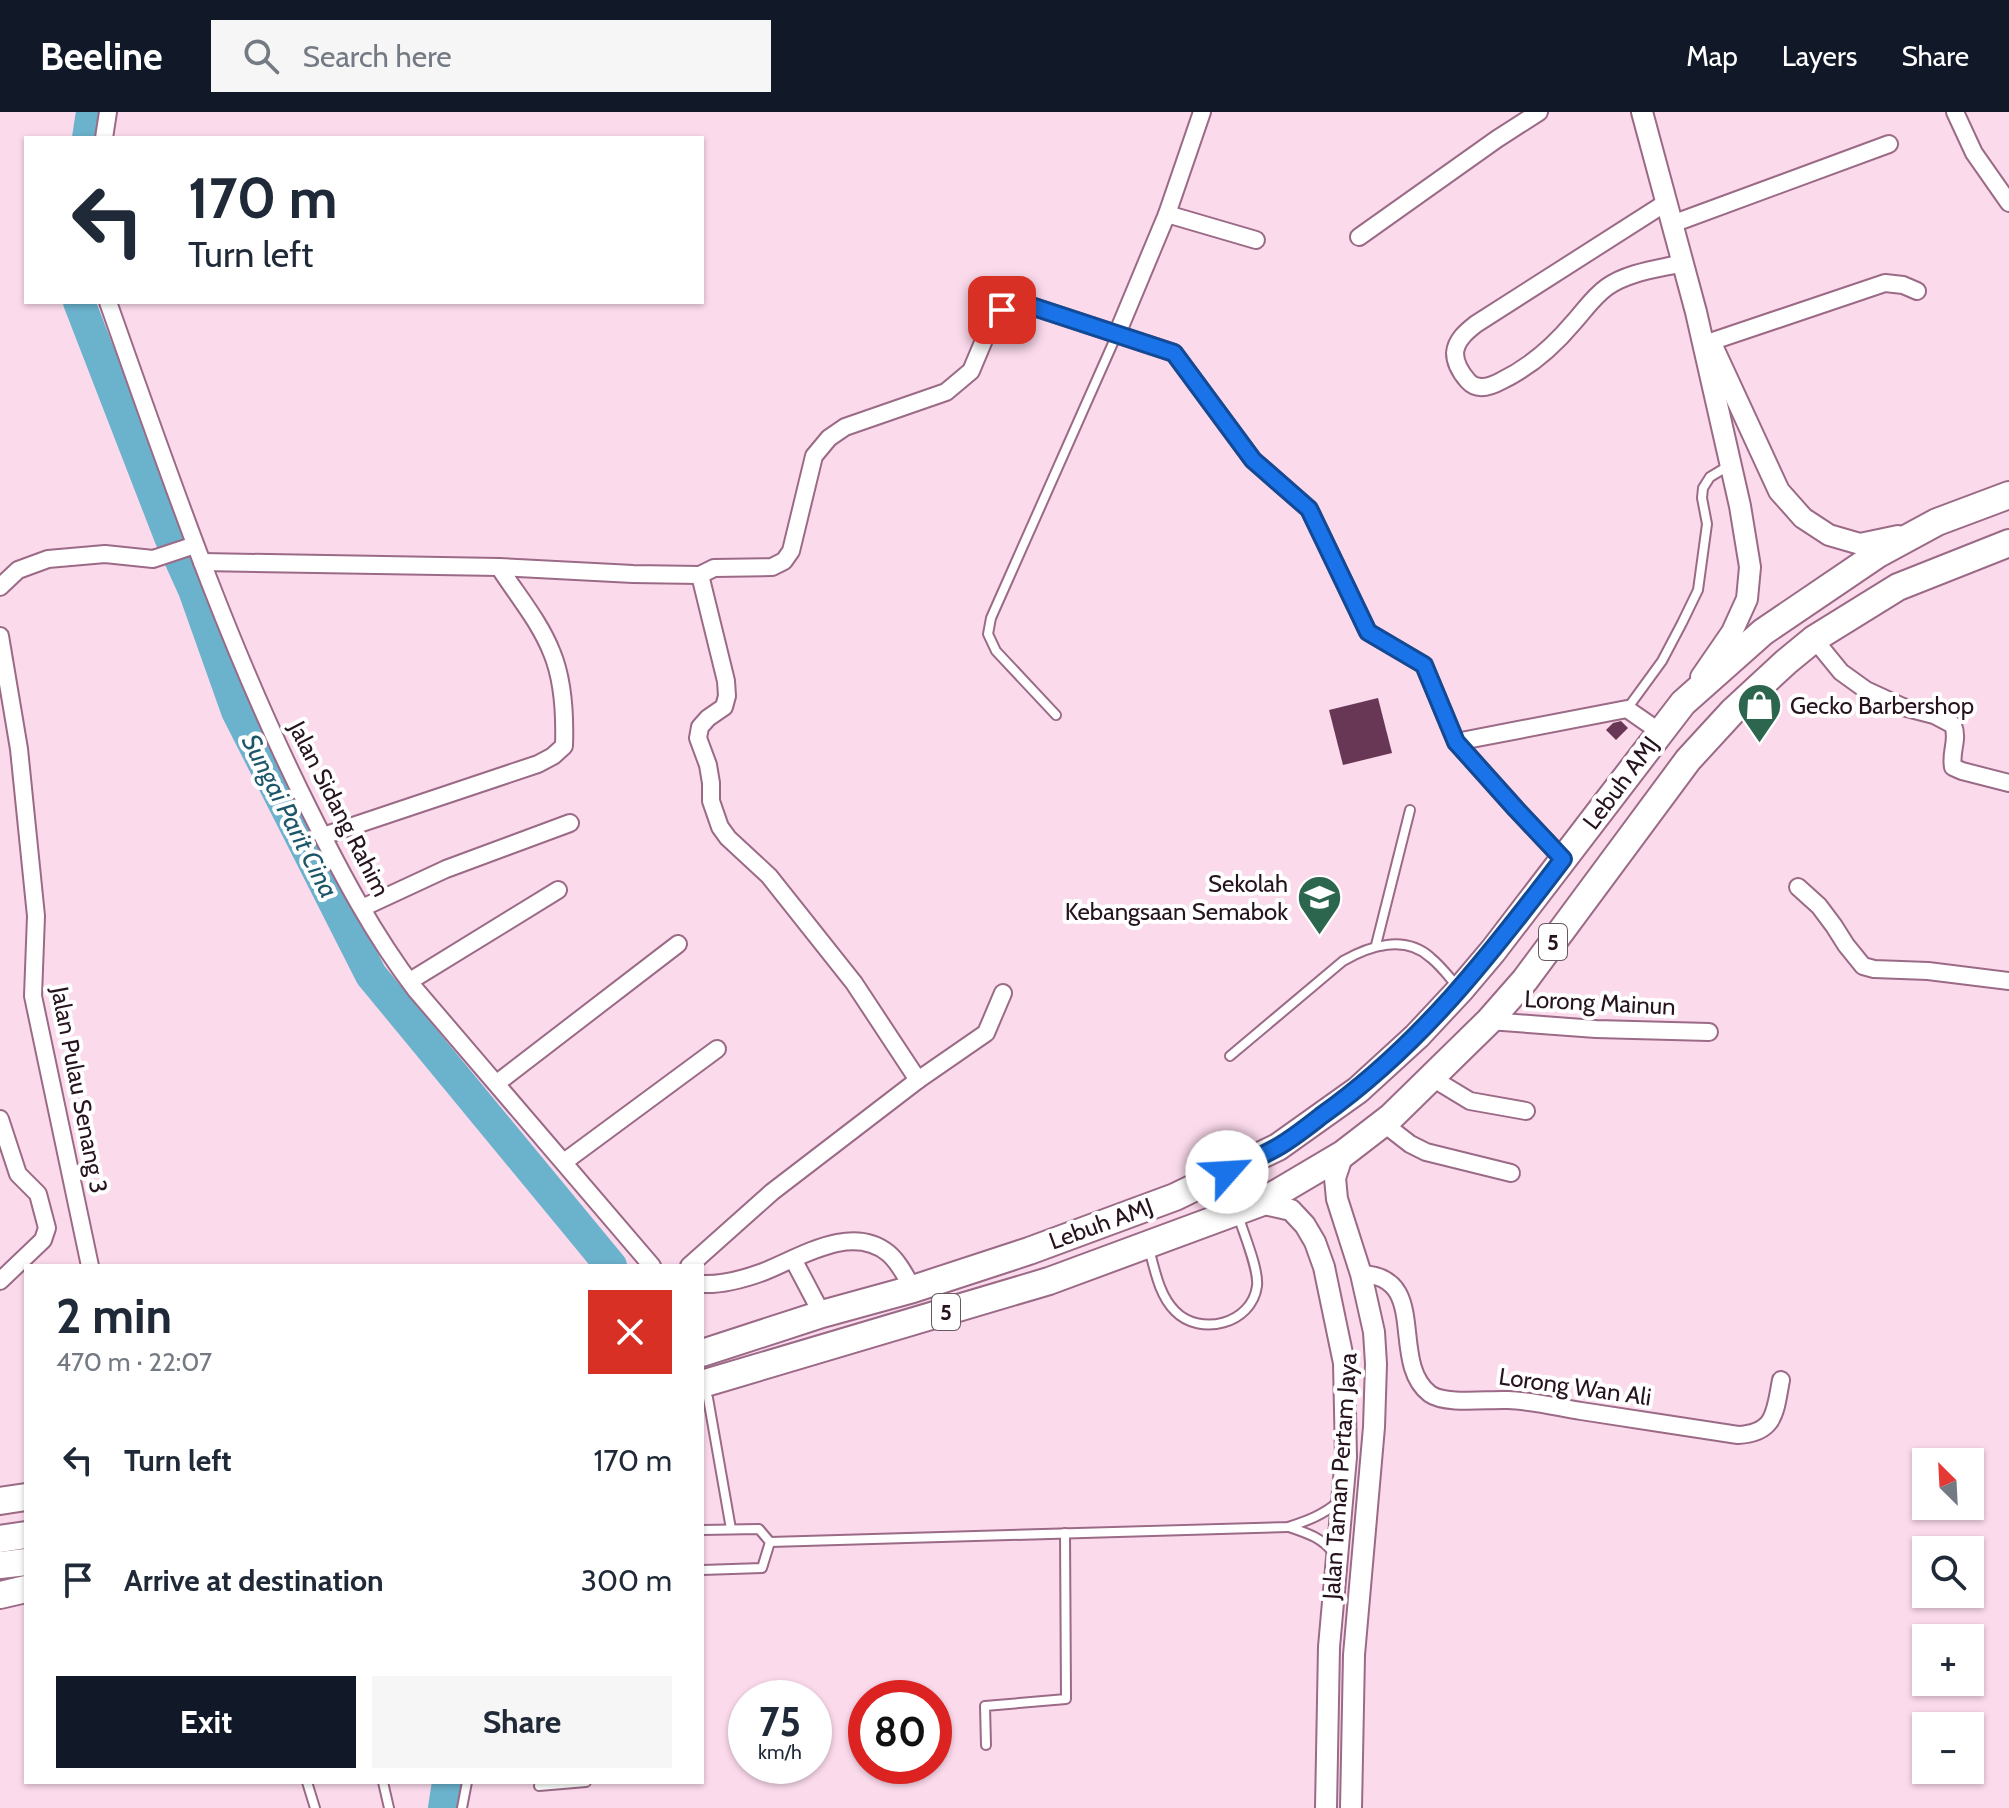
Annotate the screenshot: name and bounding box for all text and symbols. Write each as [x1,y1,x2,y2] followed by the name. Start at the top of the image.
[211,20,771,92] search box
[40,33,163,80] text: Beeline
[239,34,283,78] icon: search
[303,38,452,75] text: Search here
[1686,39,1738,73] text: Map
[1782,39,1857,73] text: Layers
[1901,39,1969,73] text: Share
[188,164,338,232] text: 170 m
[56,168,160,272] icon: left
[188,232,313,276] text: Turn left
[968,276,1036,344] pin
[980,288,1024,332] icon: arrive
[1735,682,1783,745] shop icon: Gecko Barbershop
[1790,691,1974,720] place label: Gecko Barbershop
[282,715,396,901] street label: Jalan Sidang Rahim
[235,729,345,903] water label: Sungai Parit Cina
[1576,731,1665,835] street label: Lebuh AMJ
[1065,869,1288,926] place label: Sekolah Kebangsaan Semabok
[1295,874,1343,937] school or university icon: Sekolah Kebangsaan Semabok
[1539,924,1567,960] road number: 5
[45,983,114,1196] street label: Jalan Pulau Senang 3
[1524,984,1676,1021] street label: Lorong Mainun
[1185,1130,1269,1214] position arrow
[1045,1191,1157,1256] street label: Lebuh AMJ
[56,1287,172,1345] text: 2 min
[588,1290,672,1374] button: close
[932,1294,960,1330] road number: 5
[56,1346,212,1378] text: 470 m · 22:07
[1316,1351,1363,1601] street label: Jalan Taman Pertam Jaya
[1497,1361,1653,1412] street label: Lorong Wan Ali
[56,1438,100,1482] icon: left
[124,1442,232,1479] text: Turn left
[593,1442,672,1479] text: 170 m
[1912,1448,1984,1520] north arrow
[1912,1448,1984,1784] map controls
[1912,1536,1984,1608] button: search
[56,1558,100,1602] icon: arrive
[124,1562,384,1599] text: Arrive at destination
[581,1562,672,1599] text: 300 m
[1912,1624,1984,1696] button: +
[56,1676,356,1768] button: Exit
[372,1676,672,1768] button: Share
[848,1680,952,1784] speed limit sign: 80
[759,1697,801,1746] text: 75
[1912,1712,1984,1784] button: −
[758,1740,802,1764] text: km/h

